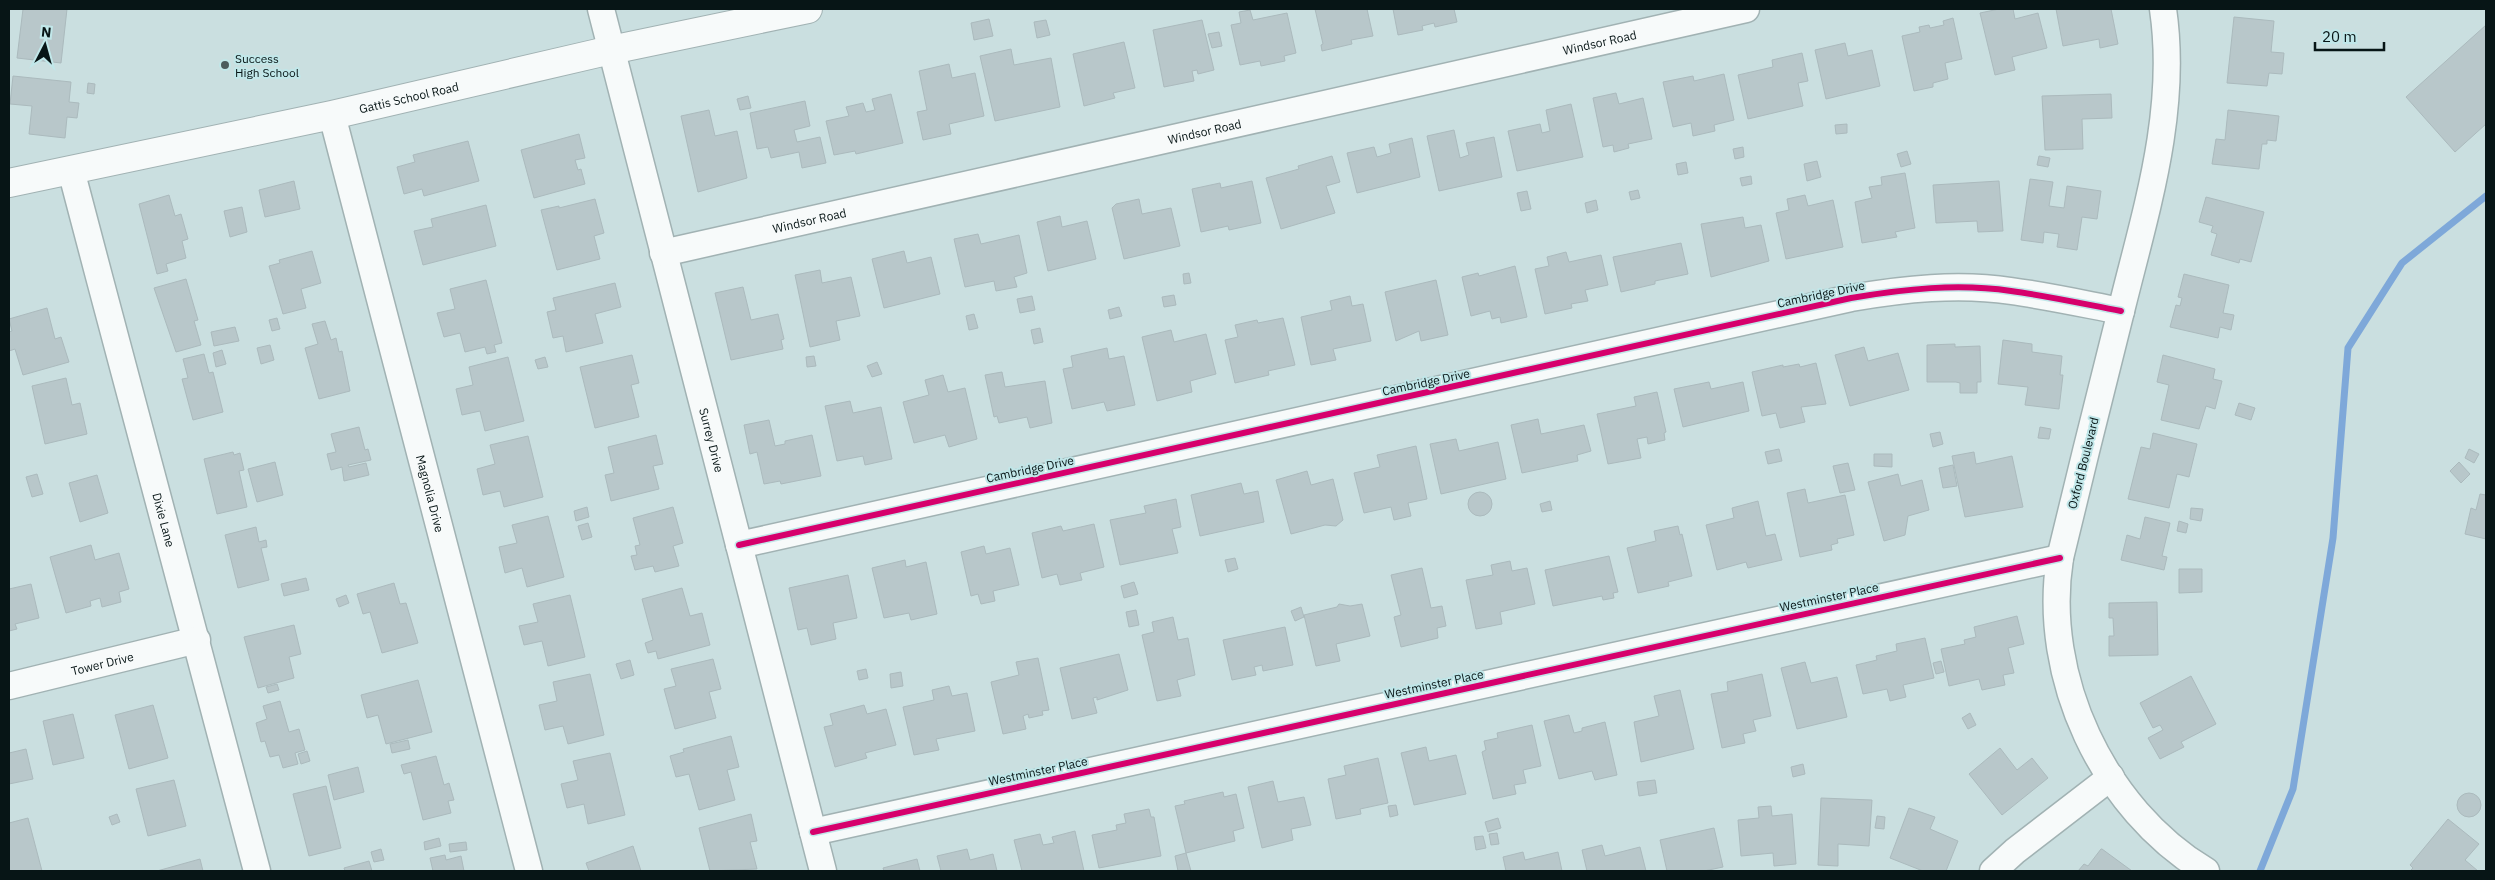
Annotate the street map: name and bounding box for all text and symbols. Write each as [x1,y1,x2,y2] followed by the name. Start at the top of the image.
[20,20,70,70] north arrow
[2315,20,2384,52] scale bar
[40,23,52,42] text: N
[1561,26,1638,58] street label: Windsor Road
[2322,27,2357,46] text: 20 m
[235,51,299,80] place label: Success High School
[219,59,231,71] marker: Success High School
[358,78,460,116] street label: Gattis School Road
[1166,115,1243,147] street label: Windsor Road
[771,204,848,236] street label: Windsor Road
[1776,277,1867,311] street label: Cambridge Drive
[1381,365,1472,399] street label: Cambridge Drive
[697,406,728,474] street label: Surrey Drive
[2064,416,2102,510] street label: Oxford Boulevard
[985,452,1076,486] street label: Cambridge Drive
[413,453,448,534] street label: Magnolia Drive
[150,491,179,549] street label: Dixie Lane
[1778,579,1880,615] street label: Westminster Place
[70,648,135,678] street label: Tower Drive
[1383,666,1485,702] street label: Westminster Place
[987,753,1089,789] street label: Westminster Place

